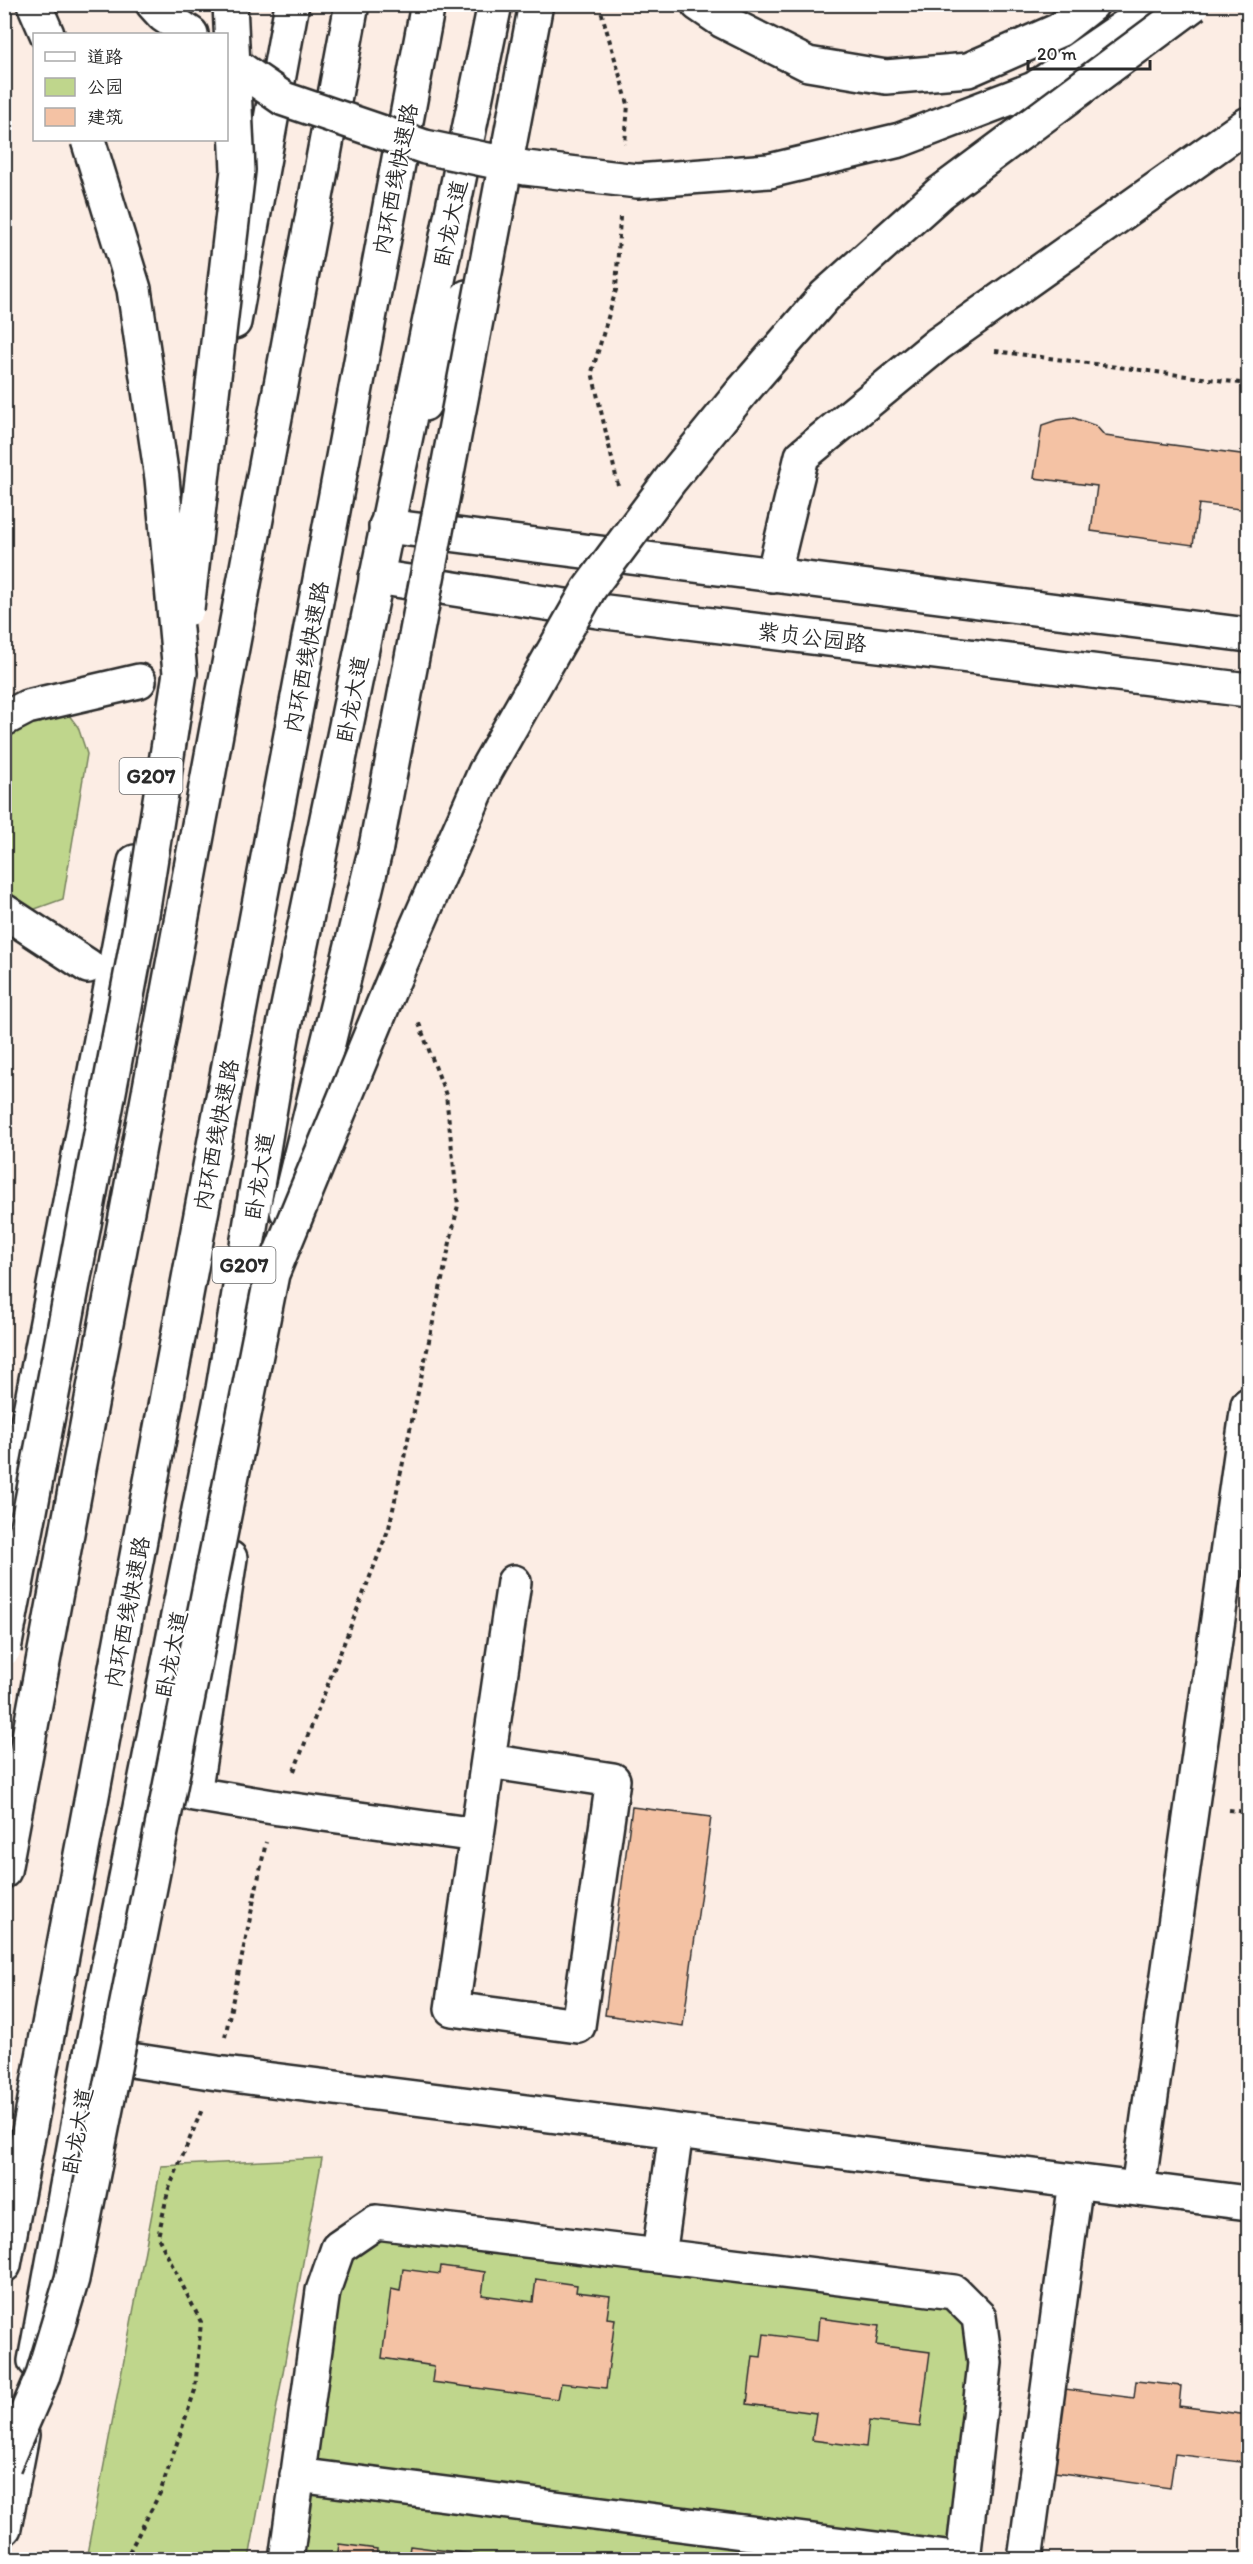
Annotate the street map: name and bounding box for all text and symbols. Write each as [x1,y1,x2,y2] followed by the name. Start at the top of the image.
[33,33,228,141] legend
[1028,33,1150,71] scale bar
[1037,43,1077,65] text: 20 m
[87,46,123,68] text: 道路
[87,76,123,98] text: 公园
[368,101,423,257] street label: 内环西线快速路
[87,106,123,128] text: 建筑
[428,177,473,269] street label: 卧龙大道
[279,579,334,735] street label: 内环西线快速路
[756,617,868,658] street label: 紫贞公园路
[331,653,374,745] street label: 卧龙大道
[120,758,182,794] road number: G207
[189,1057,244,1213] street label: 内环西线快速路
[239,1131,280,1222] street label: 卧龙大道
[212,1247,276,1283] road number: G207
[100,1534,155,1690] street label: 内环西线快速路
[150,1608,193,1700] street label: 卧龙大道
[57,2085,98,2177] street label: 卧龙大道

